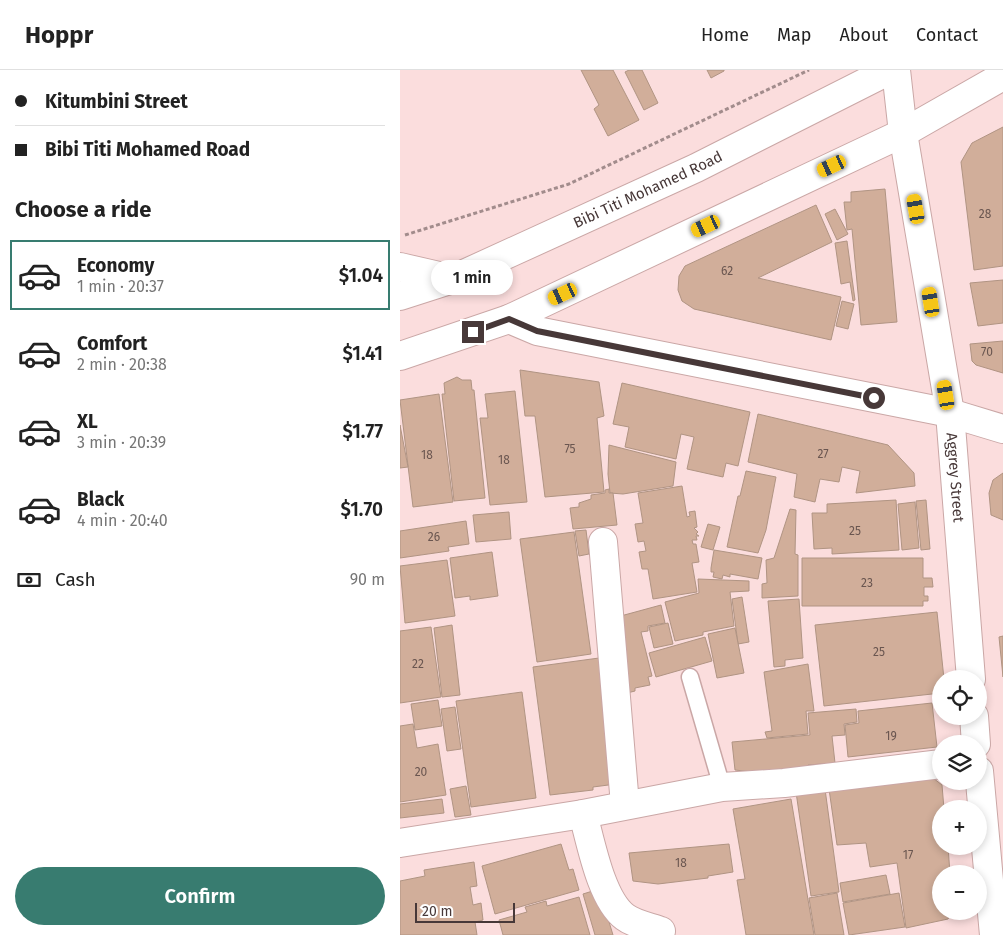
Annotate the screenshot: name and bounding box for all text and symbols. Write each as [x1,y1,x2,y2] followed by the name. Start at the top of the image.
[25,21,93,49] text: Hoppr
[701,24,749,46] text: Home
[777,24,811,46] text: Map
[839,24,888,46] text: About
[916,24,978,46] text: Contact
[45,90,188,113] text: Kitumbini Street
[45,138,250,161] text: Bibi Titi Mohamed Road
[570,147,725,232] street label: Bibi Titi Mohamed Road
[815,153,848,179] car
[906,193,925,225] car
[15,196,151,223] text: Choose a ride
[979,207,992,221] house number: 28
[689,213,722,239] car
[17,253,62,298] icon: car
[77,254,154,277] text: Economy
[432,260,514,294] callout: 1 min
[339,264,383,287] text: $1.04
[721,264,733,278] house number: 62
[453,268,491,287] text: 1 min
[77,277,164,296] text: 1 min · 20:37
[546,281,579,307] car
[921,286,940,318] car
[462,321,484,343] route end
[17,331,62,376] icon: car
[77,332,147,355] text: Comfort
[343,342,383,365] text: $1.41
[981,345,993,359] house number: 70
[77,355,167,374] text: 2 min · 20:38
[936,379,955,411] car
[863,387,885,409] route start
[17,409,62,454] icon: car
[77,410,98,433] text: XL
[343,420,383,443] text: $1.77
[943,432,968,524] street label: Aggrey Street
[77,433,166,452] text: 3 min · 20:39
[564,442,576,456] house number: 75
[817,447,829,461] house number: 27
[421,448,433,462] house number: 18
[498,453,510,467] house number: 18
[17,487,62,532] icon: car
[77,488,124,511] text: Black
[340,498,383,521] text: $1.70
[77,511,168,530] text: 4 min · 20:40
[849,524,861,538] house number: 25
[428,530,440,544] house number: 26
[15,566,43,594] icon: cash
[55,568,96,591] text: Cash
[350,570,385,589] text: 90 m
[861,576,873,590] house number: 23
[873,645,885,659] house number: 25
[412,657,424,671] house number: 22
[932,670,987,920] map controls
[932,670,987,725] button: locate
[885,729,897,743] house number: 19
[932,735,987,790] button: layers
[415,765,428,779] house number: 20
[932,800,987,855] button: +
[903,848,913,862] house number: 17
[675,856,687,870] house number: 18
[932,865,987,920] button: −
[15,867,385,925] button: Confirm
[415,900,515,923] scale bar
[422,903,452,920] text: 20 m

